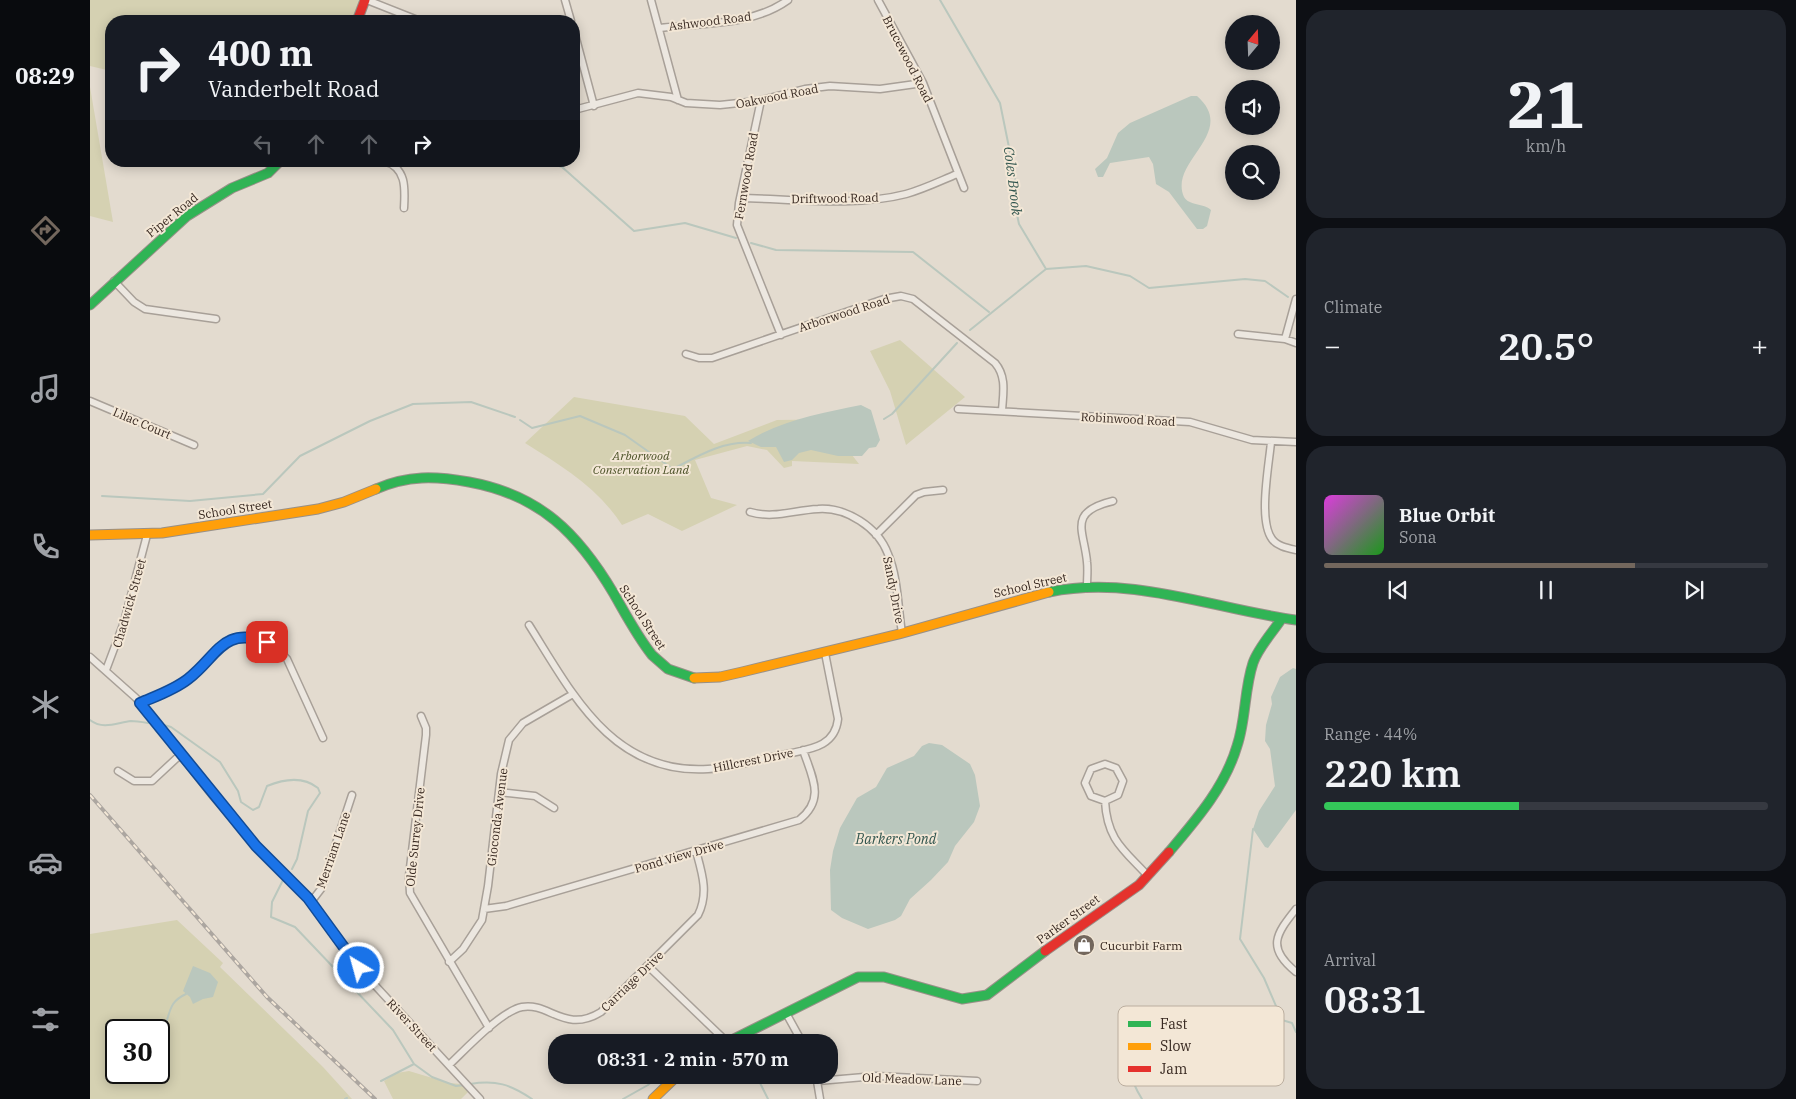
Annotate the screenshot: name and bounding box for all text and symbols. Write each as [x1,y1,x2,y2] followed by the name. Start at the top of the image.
[668,8,752,34] street label: Ashwood Road
[880,13,936,105] street label: Brucewood Road
[1225,15,1280,70] north arrow
[1225,15,1280,200] map controls
[208,30,313,76] text: 400 m
[125,35,190,100] icon: right
[15,61,75,90] text: 08:29
[1507,61,1585,146] text: 21
[208,74,379,103] text: Vanderbelt Road
[1225,80,1280,135] button: sound
[734,81,820,111] street label: Oakwood Road
[249,130,277,158] icon: left
[302,130,330,158] icon: ahead
[355,130,383,158] icon: ahead
[408,130,436,158] icon: right
[731,131,761,221] street label: Fernwood Road
[1526,136,1566,156] text: km/h
[1000,145,1026,217] water label: Coles Brook
[1225,145,1280,200] button: search
[143,190,201,240] street label: Piper Road
[791,190,879,206] street label: Driftwood Road
[28,213,63,248] icon: directions
[796,291,892,335] street label: Arborwood Road
[1324,297,1382,317] text: Climate
[1498,321,1594,370] text: 20.5°
[1324,327,1341,364] text: −
[1751,327,1768,364] text: +
[28,371,63,406] icon: music
[111,404,173,442] street label: Lilac Court
[1080,409,1176,429] street label: Robinwood Road
[593,448,690,477] park label: Arborwood Conservation Land
[197,496,273,522] street label: School Street
[1399,503,1495,527] text: Blue Orbit
[1399,527,1436,547] text: Sona
[28,529,63,564] icon: phone
[880,555,908,625] street label: Sandy Drive
[109,557,149,649] street label: Chadwick Street
[992,569,1068,601] street label: School Street
[1384,576,1412,604] icon: previous
[1532,576,1560,604] icon: pause
[1680,576,1708,604] icon: next
[616,582,670,652] street label: School Street
[246,621,288,663] pin
[253,628,281,656] icon: arrive
[28,687,63,722] icon: climate
[1324,724,1417,744] text: Range · 44%
[712,745,794,775] street label: Hillcrest Drive
[1324,748,1461,797] text: 220 km
[484,767,510,867] street label: Gioconda Avenue
[402,787,428,887] street label: Olde Surrey Drive
[313,810,353,890] street label: Merriam Lane
[855,830,937,848] water label: Barkers Pond
[633,836,725,876] street label: Pond View Drive
[28,845,63,880] icon: car
[1034,891,1102,947] street label: Parker Street
[1072,933,1096,957] shop icon: Cucurbit Farm
[1100,938,1183,953] place label: Cucurbit Farm
[332,941,384,993] position arrow
[598,947,666,1015] street label: Carriage Drive
[1324,950,1376,970] text: Arrival
[1324,974,1427,1023] text: 08:31
[384,996,440,1054] street label: River Street
[28,1002,63,1037] icon: filters
[1118,1006,1284,1086] legend
[1160,1015,1188,1033] text: Fast
[105,1019,170,1084] speed limit sign: 30
[1160,1037,1191,1055] text: Slow
[597,1047,789,1071] text: 08:31 · 2 min · 570 m
[1160,1060,1187,1078] text: Jam
[862,1070,962,1088] street label: Old Meadow Lane

